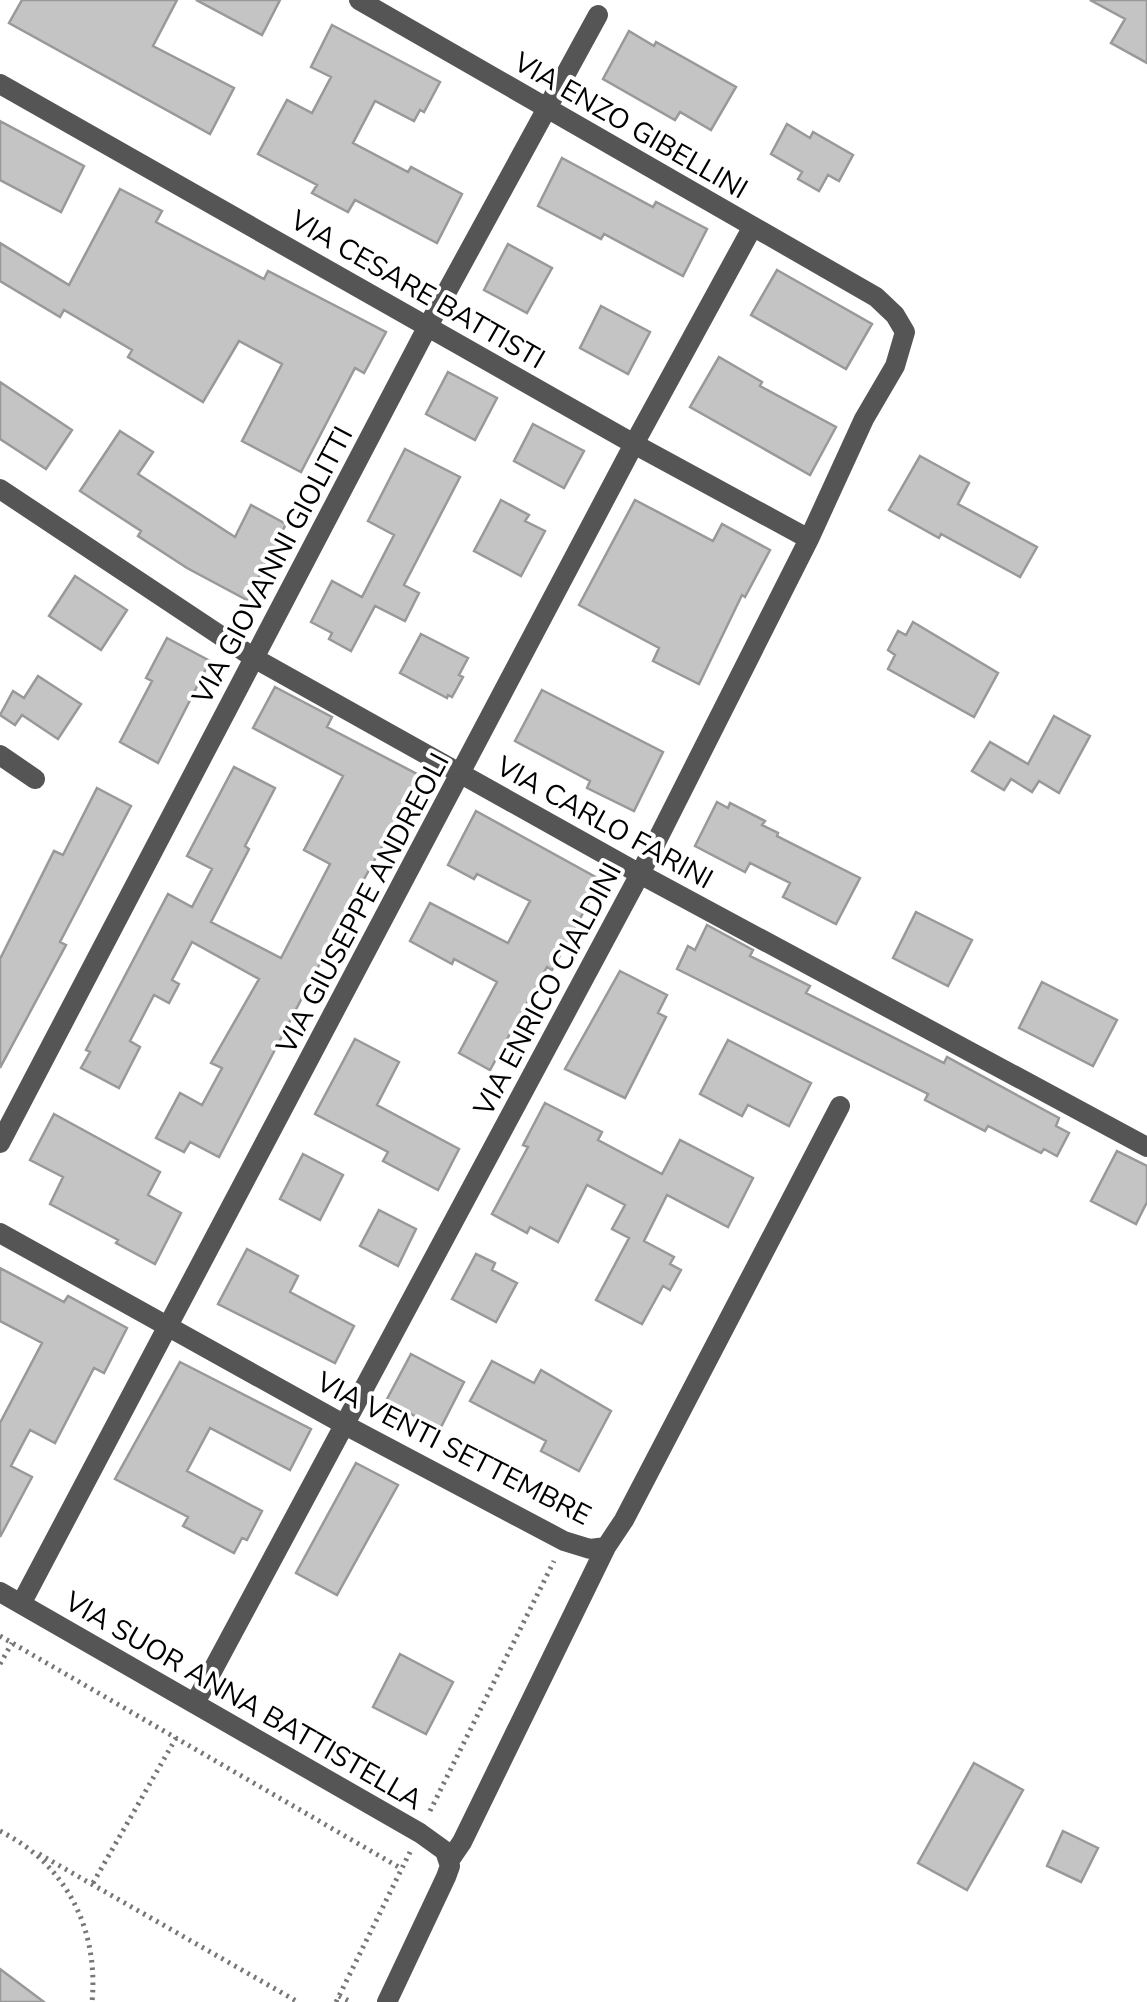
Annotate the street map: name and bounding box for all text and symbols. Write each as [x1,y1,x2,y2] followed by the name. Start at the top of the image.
[506,43,754,208] street label: VIA ENZO GIBELLINI
[283,201,552,378] street label: VIA CESARE BATTISTI
[183,420,362,712] street label: VIA GIOVANNI GIOLITTI
[267,747,458,1061] street label: VIA GIUSEPPE ANDREOLI
[488,747,720,898] street label: VIA CARLO FARINI
[465,856,631,1123] street label: VIA ENRICO CIALDINI
[309,1363,597,1535] street label: VIA VENTI SETTEMBRE
[57,1582,429,1819] street label: VIA SUOR ANNA BATTISTELLA

